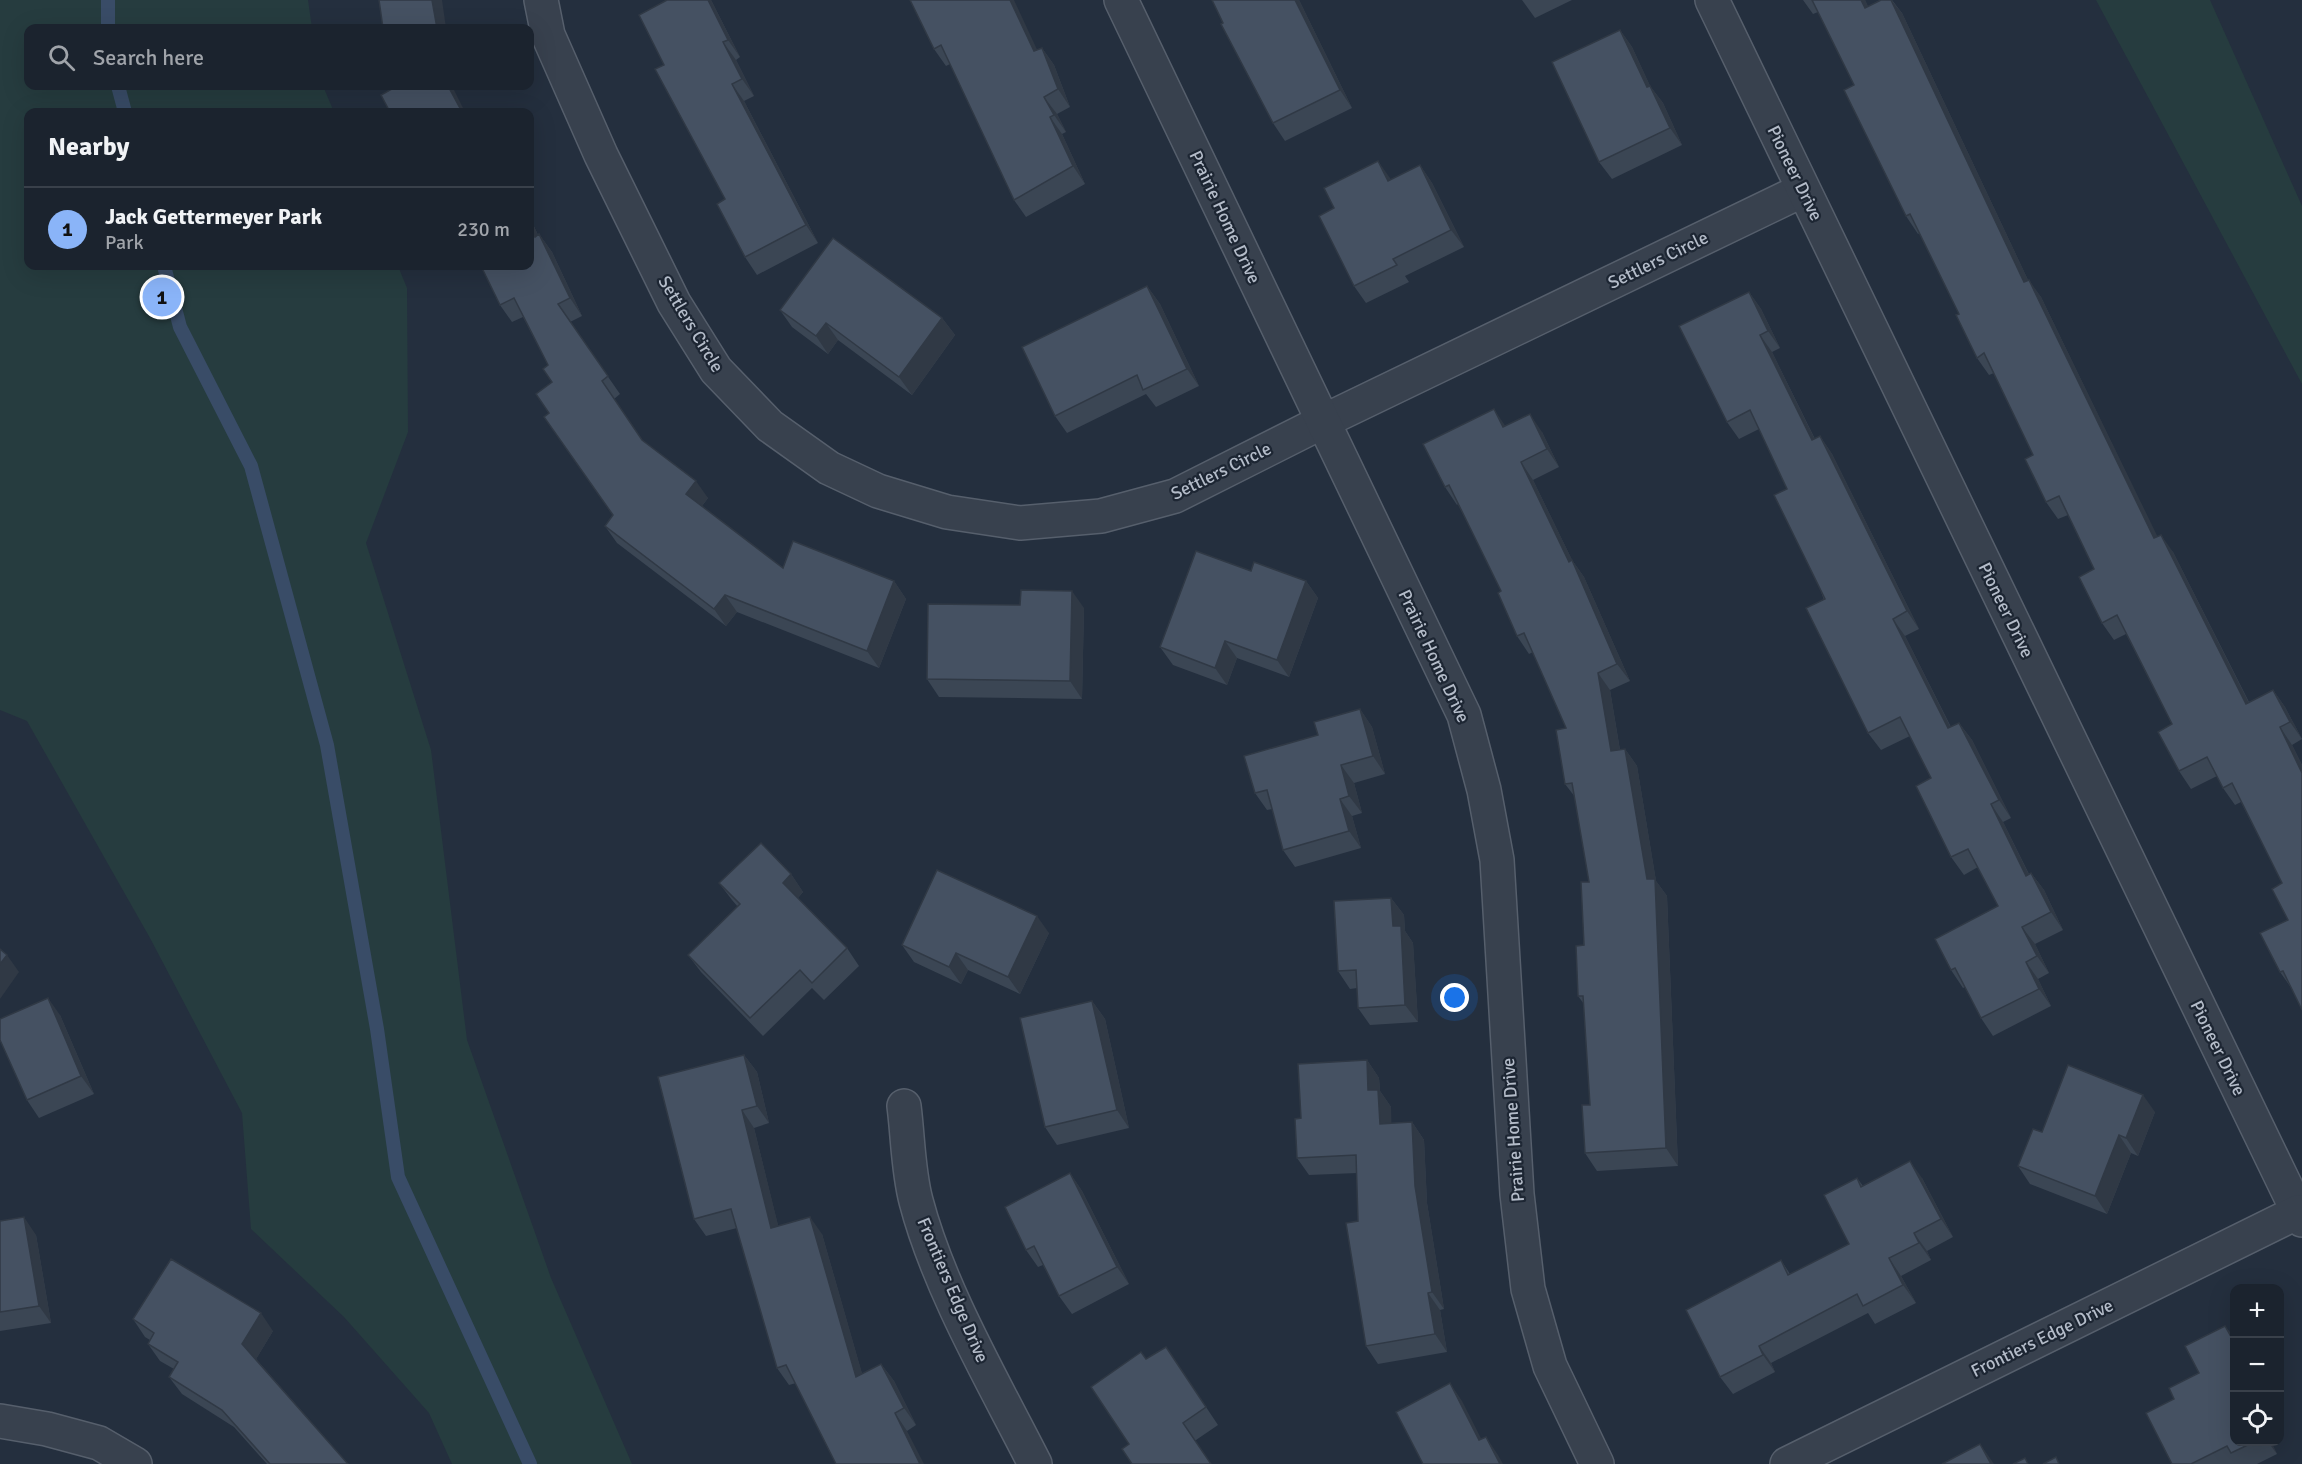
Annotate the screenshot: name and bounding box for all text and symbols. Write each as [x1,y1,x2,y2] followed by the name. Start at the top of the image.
[24,24,534,90] search box
[45,41,78,74] icon: search
[93,44,204,71] text: Search here
[1763,122,1827,224] street label: Pioneer Drive
[48,131,129,163] text: Nearby
[1185,147,1265,287] street label: Prairie Home Drive
[105,203,322,230] text: Jack Gettermeyer Park
[62,217,73,242] text: 1
[457,217,510,242] text: 230 m
[1604,226,1712,294] street label: Settlers Circle
[105,230,143,255] text: Park
[654,272,728,376] street label: Settlers Circle
[142,274,182,320] pin: 1
[1167,437,1275,505] street label: Settlers Circle
[1974,559,2038,661] street label: Pioneer Drive
[1394,586,1474,726] street label: Prairie Home Drive
[1440,983,1469,1012] your location
[2186,997,2250,1099] street label: Pioneer Drive
[1497,1057,1529,1203] street label: Prairie Home Drive
[912,1214,994,1366] street label: Frontiers Edge Drive
[2230,1284,2284,1446] map controls
[2230,1284,2284,1338] button: +
[1967,1294,2117,1382] street label: Frontiers Edge Drive
[2230,1338,2284,1392] button: −
[2230,1392,2284,1446] button: locate

